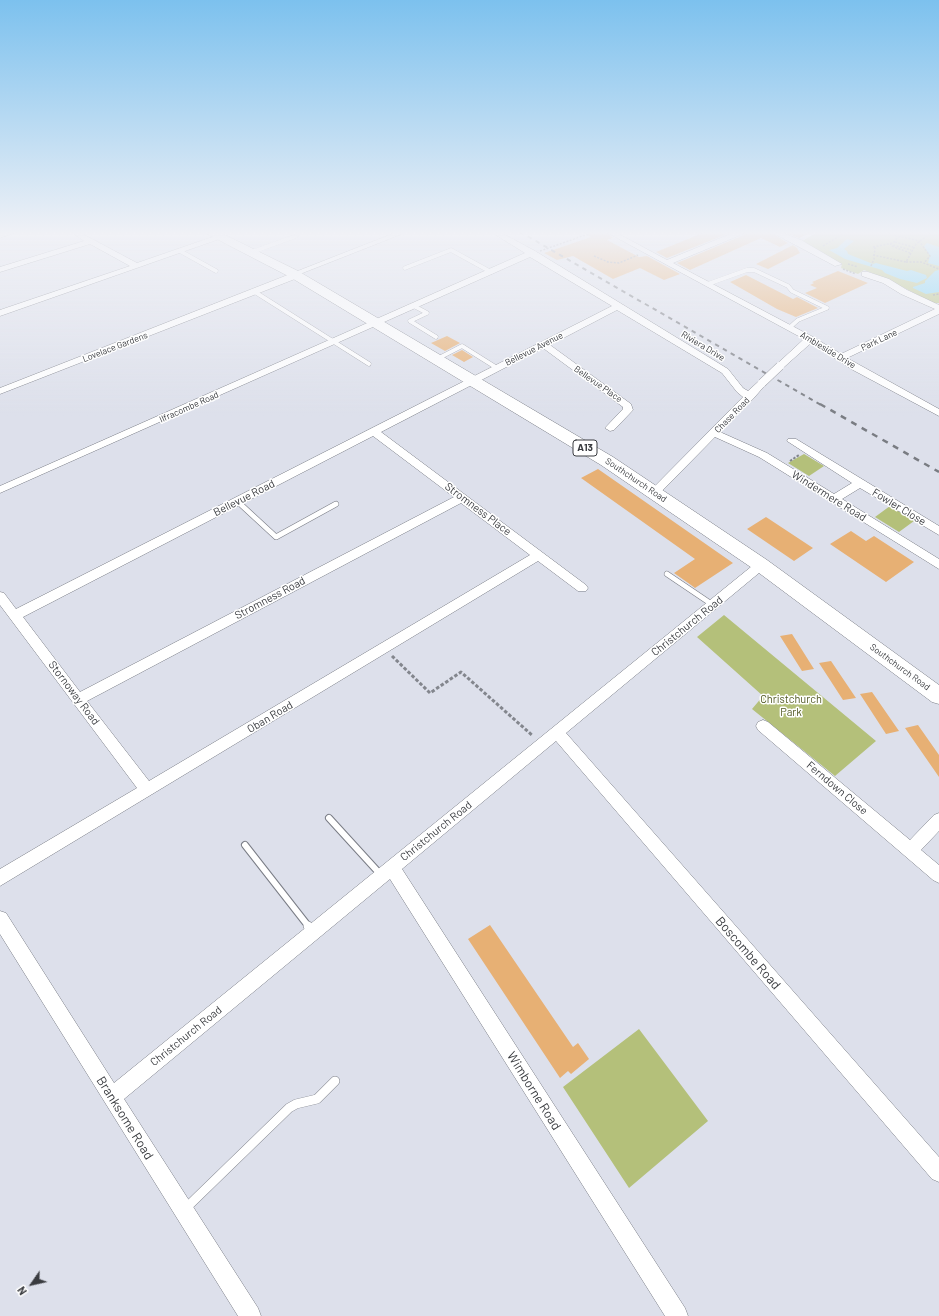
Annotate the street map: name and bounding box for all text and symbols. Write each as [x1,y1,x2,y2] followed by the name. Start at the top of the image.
[859,327,899,353] street label: Park Lane
[679,329,727,363] street label: Riviera Drive
[798,329,858,371] street label: Ambleside Drive
[81,330,149,364] street label: Lovelace Gardens
[503,330,565,368] street label: Bellevue Avenue
[572,363,624,405] street label: Bellevue Place
[158,389,220,425] street label: Ilfracombe Road
[712,395,752,435] street label: Chase Road
[573,440,597,456] road number: A13
[603,455,669,505] street label: Southchurch Road
[789,468,869,524] street label: Windermere Road
[211,477,277,519] street label: Bellevue Road
[442,480,514,538] street label: Stromness Place
[870,486,928,528] street label: Fowler Close
[232,574,308,622] street label: Stromness Road
[649,593,725,659] street label: Christchurch Road
[868,642,932,692] street label: Southchurch Road
[46,658,102,728] street label: Stornoway Road
[760,692,822,718] park label: Christchurch Park
[245,698,295,736] street label: Oban Road
[804,759,870,817] street label: Ferndown Close
[398,798,474,864] street label: Christchurch Road
[712,913,784,993] street label: Boscombe Road
[148,1003,224,1069] street label: Christchurch Road
[504,1049,564,1133] street label: Wimborne Road
[93,1073,157,1163] street label: Branksome Road
[12,1264,52,1304] north arrow
[14,1284,29,1298] text: N

